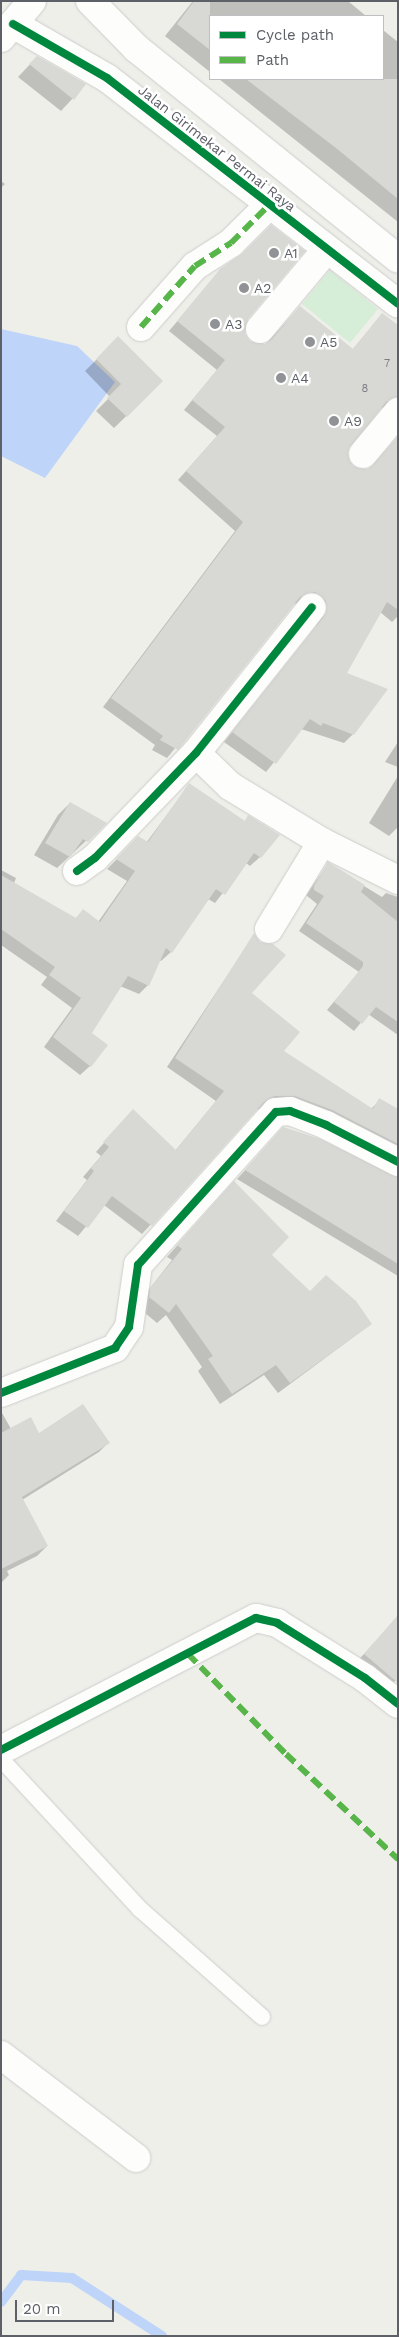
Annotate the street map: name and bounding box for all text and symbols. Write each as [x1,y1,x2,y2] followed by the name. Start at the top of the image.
[209,15,384,80] legend
[256,26,334,44] text: Cycle path
[256,51,289,69] text: Path
[135,81,299,215] street label: Jalan Girimekar Permai Raya
[284,245,298,261] place label: A1
[268,247,280,259] marker: A1
[254,280,271,296] place label: A2
[238,282,250,294] marker: A2
[225,316,242,332] place label: A3
[209,318,221,330] marker: A3
[320,334,337,350] place label: A5
[304,336,316,348] marker: A5
[384,357,390,371] house number: 7
[291,370,309,386] place label: A4
[275,372,287,384] marker: A4
[362,382,368,396] house number: 8
[344,413,362,429] place label: A9
[328,415,340,427] marker: A9
[18,2290,116,2322] scale bar
[23,2300,61,2318] text: 20 m

